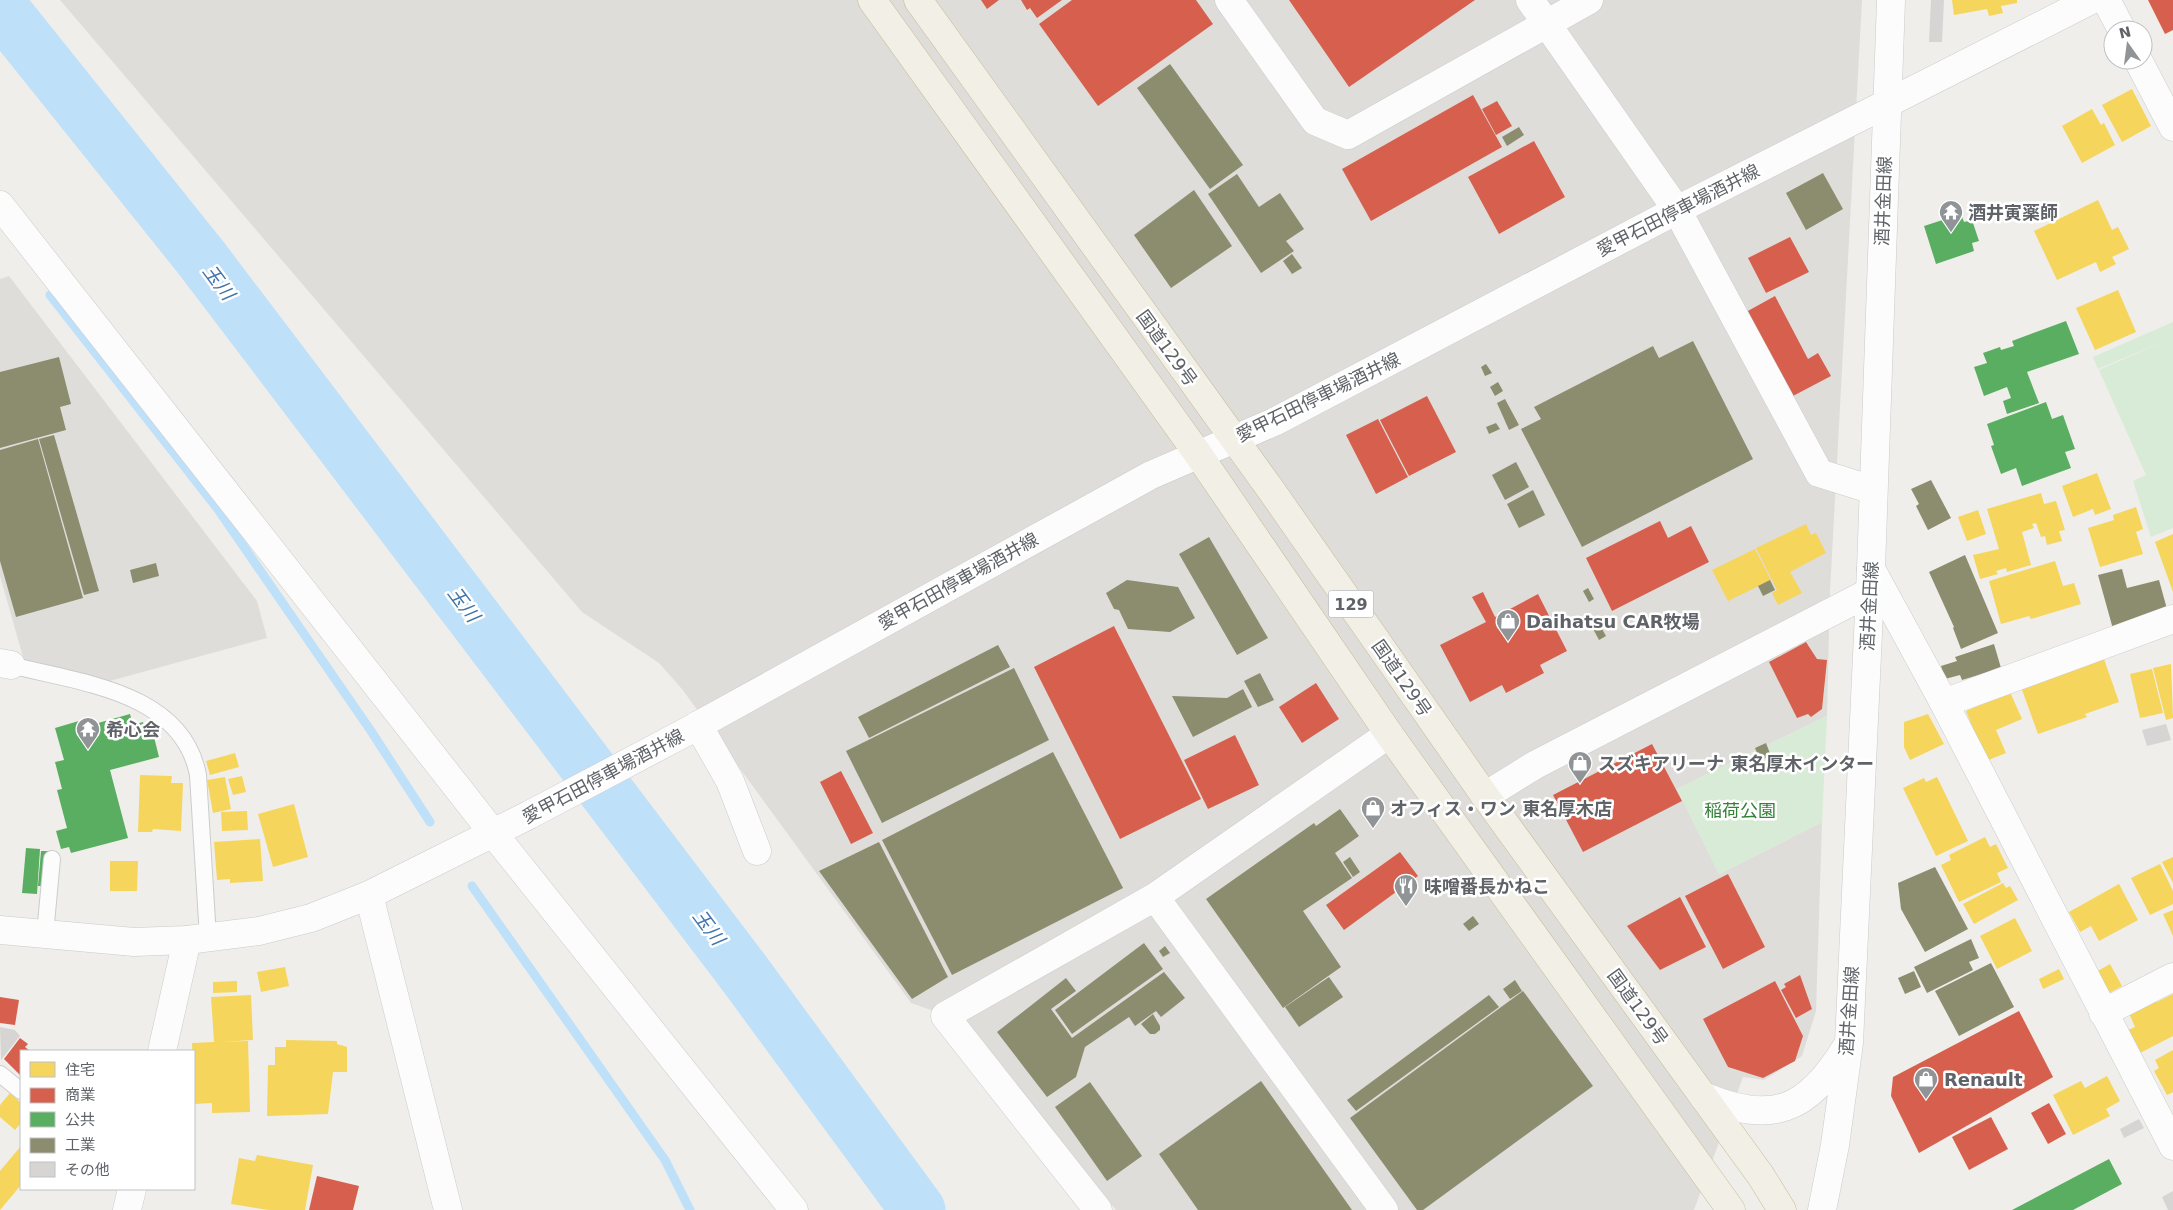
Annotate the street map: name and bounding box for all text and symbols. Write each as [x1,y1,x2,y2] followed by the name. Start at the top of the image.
[2103,20,2153,70] north arrow
[2117,23,2132,42] text: N
[1871,156,1895,246] street label: 酒井金田線
[1593,160,1763,260] street label: 愛甲石田停車場酒井線
[1938,199,1964,233] temple icon: 酒井寅薬師
[1968,202,2058,223] place label: 酒井寅薬師
[199,260,240,305] water label: 玉川
[1133,306,1201,390] street label: 国道129号
[1233,348,1403,446] street label: 愛甲石田停車場酒井線
[874,528,1042,634] street label: 愛甲石田停車場酒井線
[1856,561,1882,651] street label: 酒井金田線
[444,582,485,627] water label: 玉川
[1328,590,1374,618] road number: 129
[1495,608,1521,642] shop icon: Daihatsu CAR牧場
[1526,611,1700,632] place label: Daihatsu CAR牧場
[1368,636,1436,720] street label: 国道129号
[75,716,101,750] temple icon: 希心会
[106,719,160,740] place label: 希心会
[519,724,687,828] street label: 愛甲石田停車場酒井線
[1567,750,1593,784] shop icon: スズキアリーナ 東名厚木インター
[1598,753,1874,774] place label: スズキアリーナ 東名厚木インター
[1360,795,1386,829] shop icon: オフィス・ワン 東名厚木店
[1390,798,1612,819] place label: オフィス・ワン 東名厚木店
[1704,800,1776,821] park label: 稲荷公園
[1393,873,1419,907] restaurant icon: 味噌番長かねこ
[1424,876,1550,897] place label: 味噌番長かねこ
[689,905,730,950] water label: 玉川
[1604,965,1672,1049] street label: 国道129号
[1835,965,1863,1057] street label: 酒井金田線
[20,1050,195,1190] legend
[65,1061,95,1079] text: 住宅
[1913,1066,1939,1100] shop icon: Renault
[1944,1069,2023,1090] place label: Renault
[65,1086,95,1104] text: 商業
[65,1111,95,1129] text: 公共
[65,1136,95,1154] text: 工業
[65,1161,110,1179] text: その他

